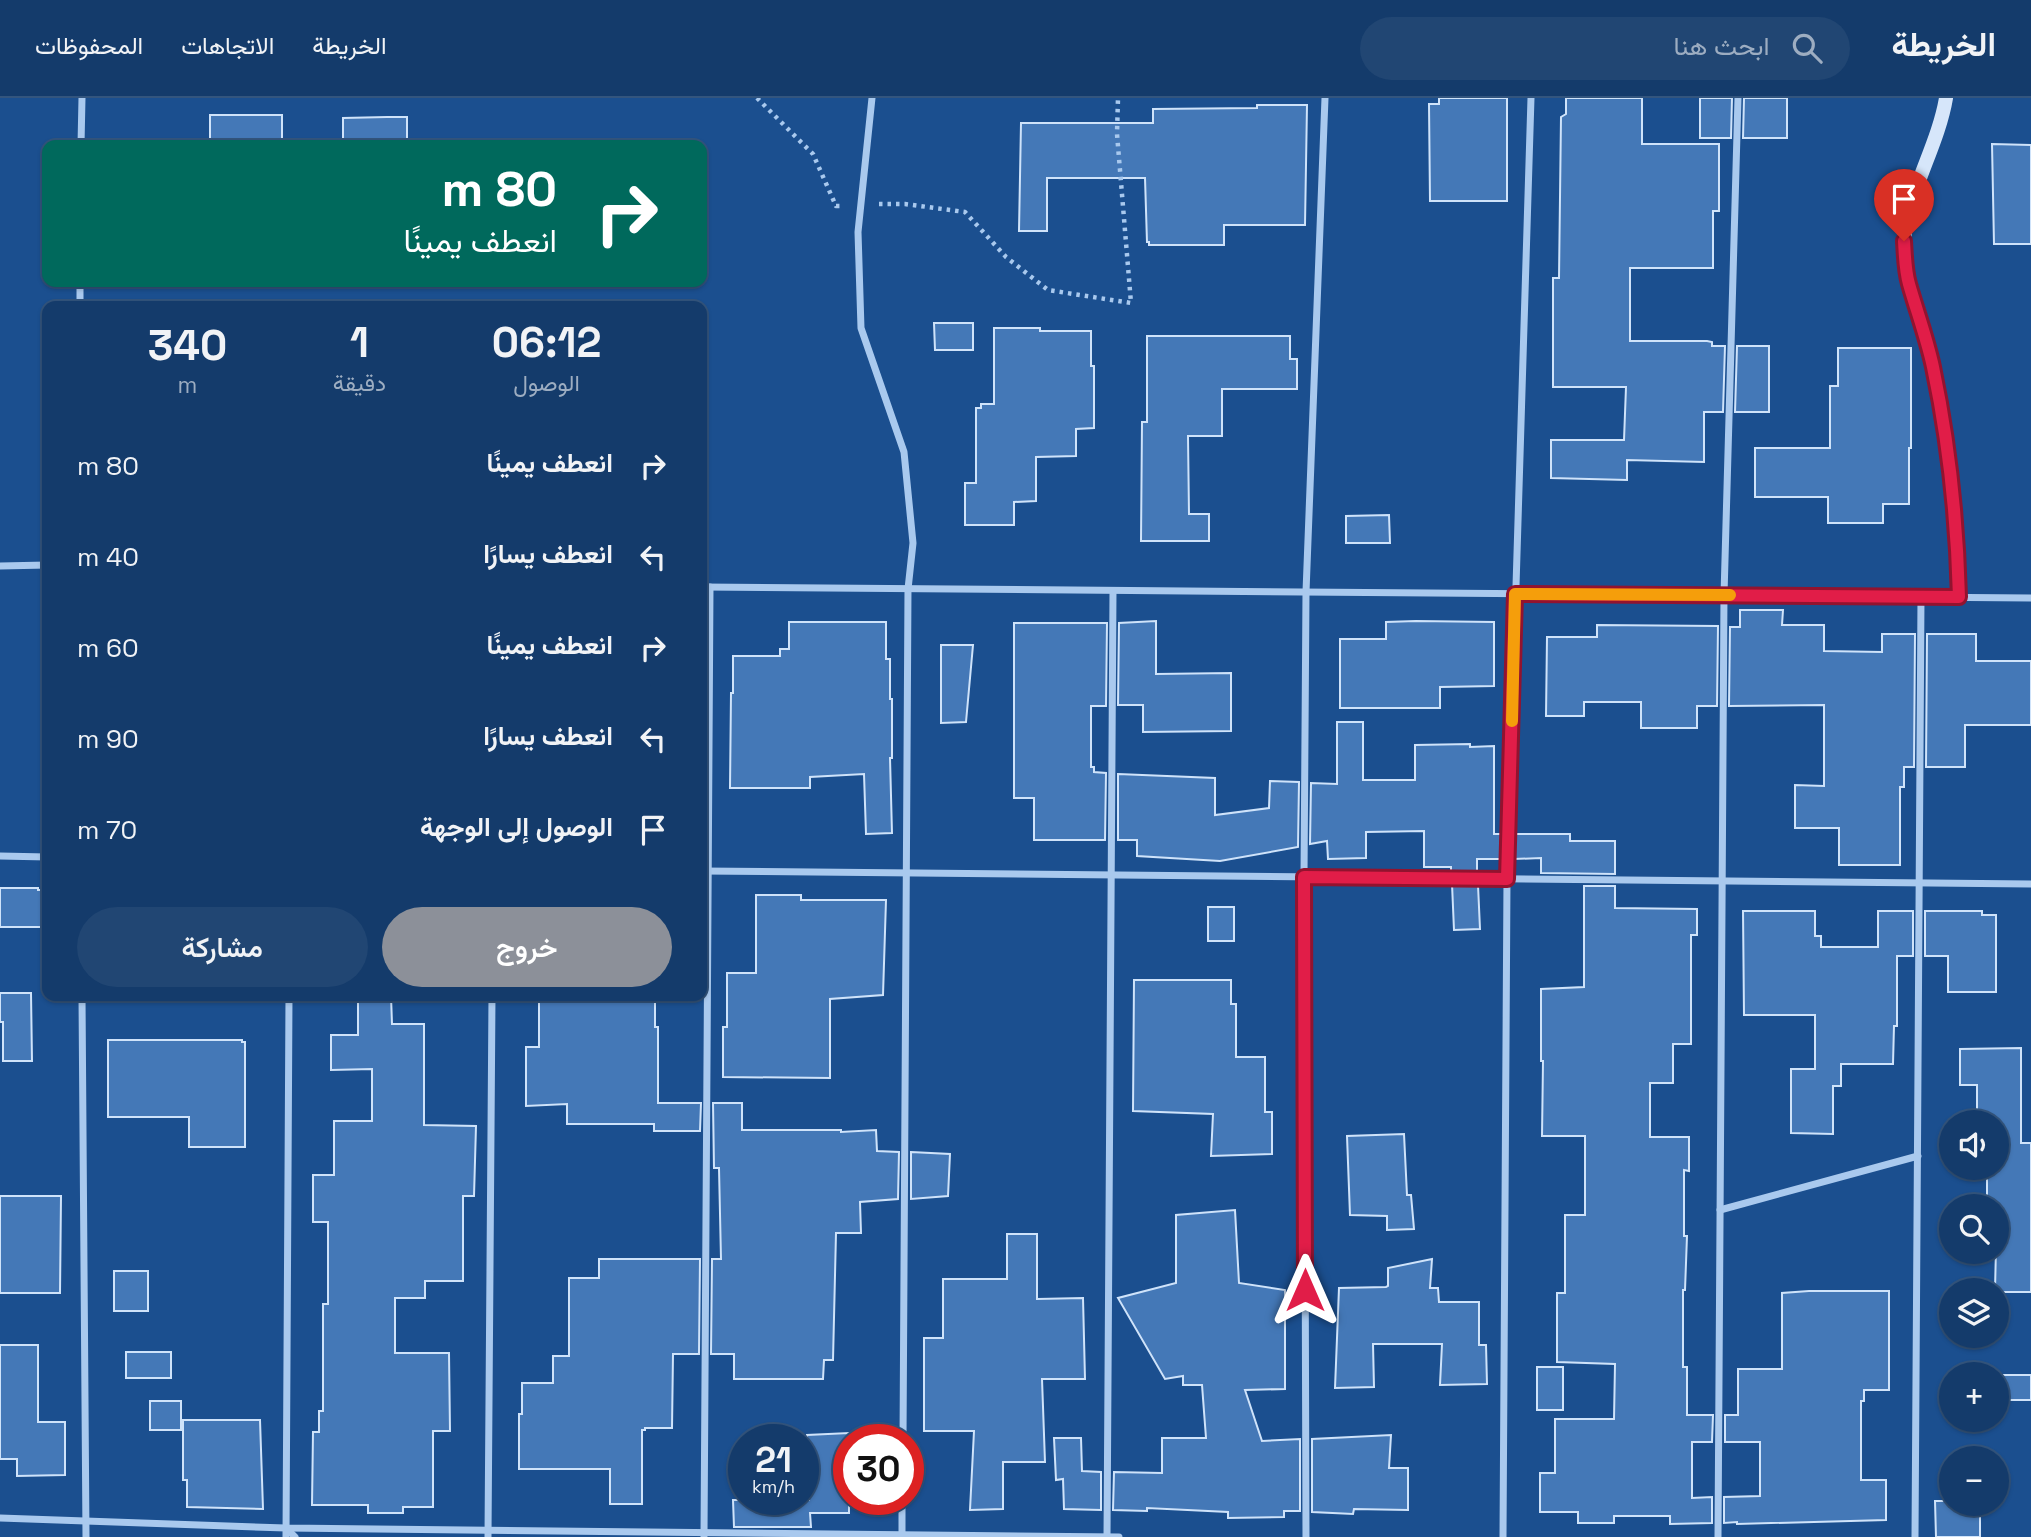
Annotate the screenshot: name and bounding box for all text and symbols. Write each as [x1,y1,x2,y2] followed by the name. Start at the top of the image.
[1360,17,1850,80] search box
[1892,24,1996,66] text: الخريطة
[1674,29,1770,63] text: ابحث هنا
[1788,29,1826,67] icon: search
[35,30,143,61] text: المحفوظات
[181,30,274,61] text: الاتجاهات
[312,30,387,61] text: الخريطة
[442,158,557,220] text: 80 m
[581,168,672,259] icon: right
[1874,169,1934,241] pin
[1885,180,1923,218] icon: arrive
[404,221,557,261] text: انعطف يمينًا
[350,316,369,369] text: 1
[492,316,601,369] text: 06:12
[148,319,227,372] text: 340
[333,368,386,398] text: دقيقة
[513,368,580,398] text: الوصول
[178,370,197,400] text: m
[487,446,613,480] text: انعطف يمينًا
[634,447,672,485] icon: right
[77,449,139,483] text: 80 m
[483,537,613,571] text: انعطف يسارًا
[634,538,672,576] icon: left
[77,540,139,574] text: 40 m
[487,628,613,662] text: انعطف يمينًا
[634,629,672,667] icon: right
[77,631,139,665] text: 60 m
[483,719,613,753] text: انعطف يسارًا
[634,720,672,758] icon: left
[77,722,139,756] text: 90 m
[420,810,613,844] text: الوصول إلى الوجهة
[634,811,672,849] icon: arrive
[77,813,137,847] text: 70 m
[77,907,368,987] button: مشاركة
[382,907,672,987] button: خروج
[1939,1110,2009,1516] map controls
[1939,1110,2009,1180] button: sound
[1939,1194,2009,1264] button: search
[1268,1253,1342,1327] position arrow
[1939,1278,2009,1348] button: layers
[1939,1362,2009,1432] button: +
[833,1424,924,1515] speed limit sign: 30
[755,1438,792,1482] text: 21
[1939,1446,2009,1516] button: −
[752,1475,795,1498] text: km/h

